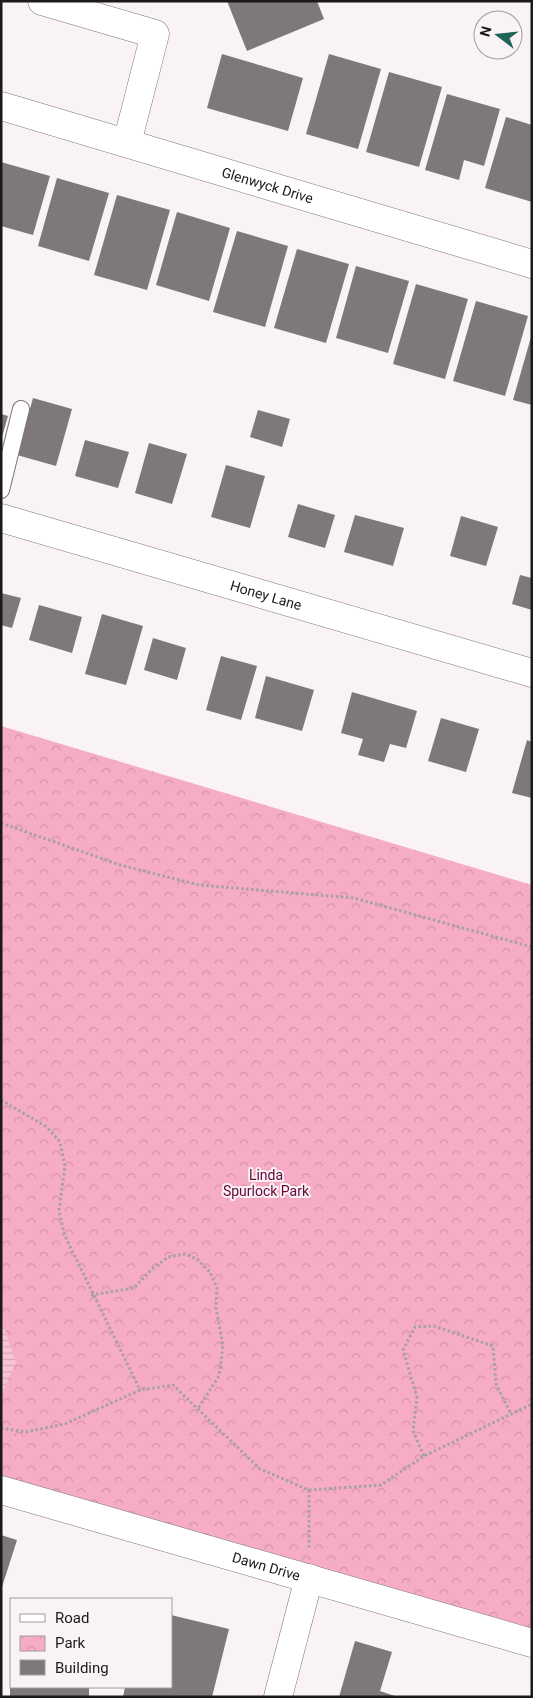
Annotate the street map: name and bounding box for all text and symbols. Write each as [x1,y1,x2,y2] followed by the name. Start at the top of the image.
[473,10,523,60] north arrow
[476,24,495,38] text: N
[220,164,315,206] street label: Glenwyck Drive
[228,577,303,613] street label: Honey Lane
[223,1167,310,1199] park label: Linda Spurlock Park
[230,1549,302,1584] street label: Dawn Drive
[10,1598,172,1688] legend
[55,1609,89,1627] text: Road
[55,1634,86,1652] text: Park
[55,1659,109,1677] text: Building

